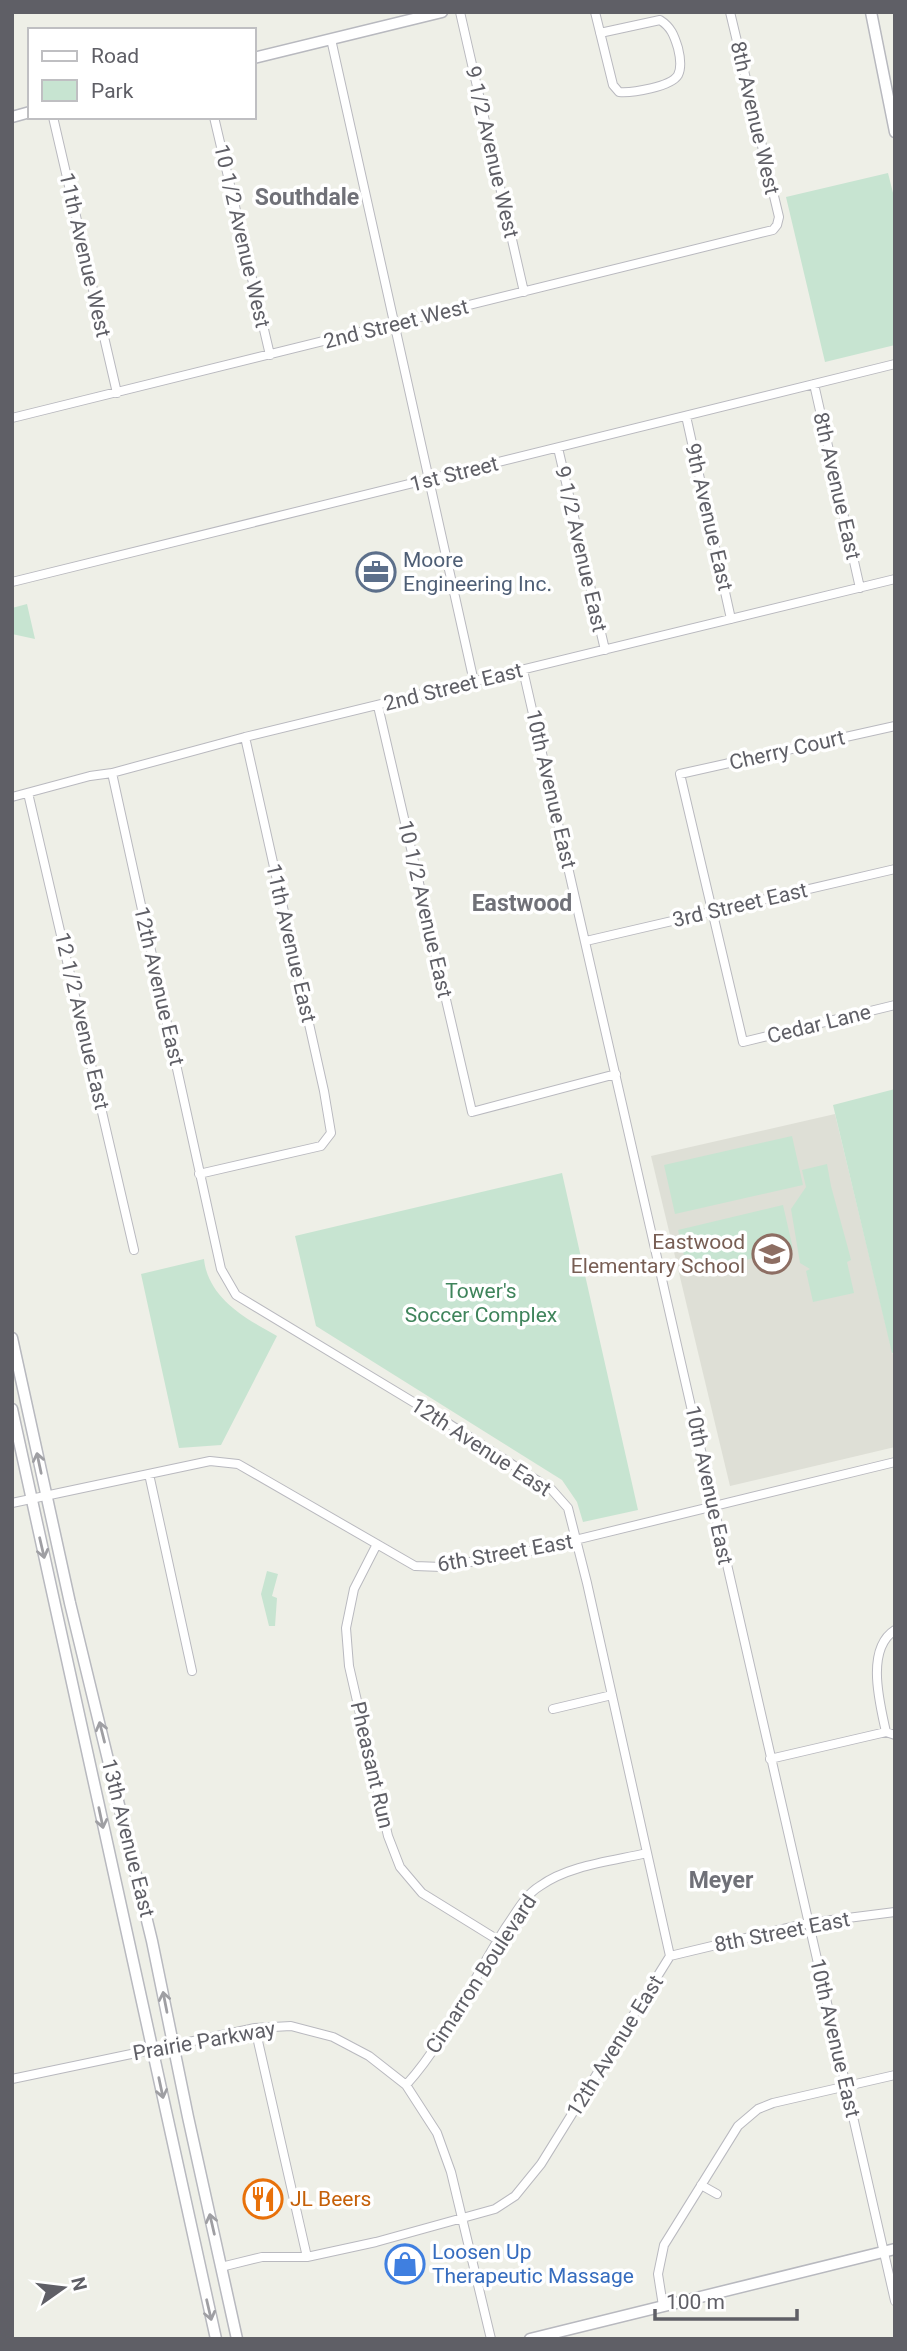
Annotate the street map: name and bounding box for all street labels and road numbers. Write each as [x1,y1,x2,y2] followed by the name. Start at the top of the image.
[726,39,784,197] street label: 8th Avenue West
[461,64,523,240] street label: 9 1/2 Avenue West
[209,142,275,330] street label: 10 1/2 Avenue West
[54,170,116,340] street label: 11th Avenue West
[321,294,471,354] street label: 2nd Street West
[808,410,866,562] street label: 8th Avenue East
[680,441,738,593] street label: 9th Avenue East
[407,451,501,497] street label: 1st Street
[550,464,612,634] street label: 9 1/2 Avenue East
[381,658,525,716] street label: 2nd Street East
[521,707,581,871] street label: 10th Avenue East
[727,725,847,775] street label: Cherry Court
[393,818,457,1000] street label: 10 1/2 Avenue East
[261,861,321,1025] street label: 11th Avenue East
[670,878,810,932] street label: 3rd Street East
[129,904,189,1068] street label: 12th Avenue East
[50,930,114,1112] street label: 12 1/2 Avenue East
[765,1000,873,1048] street label: Cedar Lane
[406,1393,556,1501] street label: 12th Avenue East
[680,1403,738,1567] street label: 10th Avenue East
[435,1529,575,1577] street label: 6th Street East
[346,1699,398,1831] street label: Pheasant Run
[97,1756,159,1920] street label: 13th Avenue East
[421,1890,541,2058] street label: Cimarron Boulevard
[712,1907,852,1957] street label: 8th Street East
[805,1956,865,2120] street label: 10th Avenue East
[562,1971,668,2121] street label: 12th Avenue East
[131,2017,277,2065] street label: Prairie Parkway

